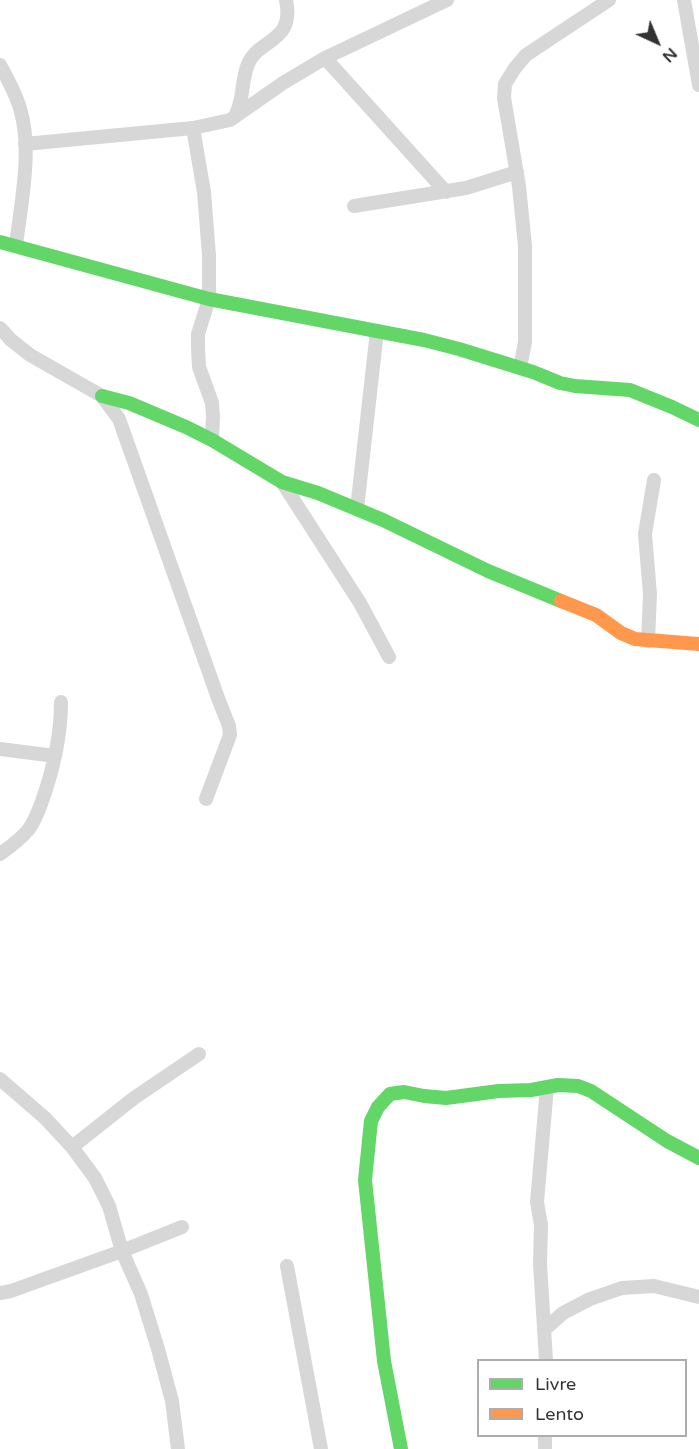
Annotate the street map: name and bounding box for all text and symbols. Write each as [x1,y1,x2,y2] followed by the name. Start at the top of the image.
[627,12,687,72] north arrow
[658,43,681,67] text: N
[477,1359,687,1437] legend
[535,1373,576,1395] text: Livre
[535,1403,584,1425] text: Lento

